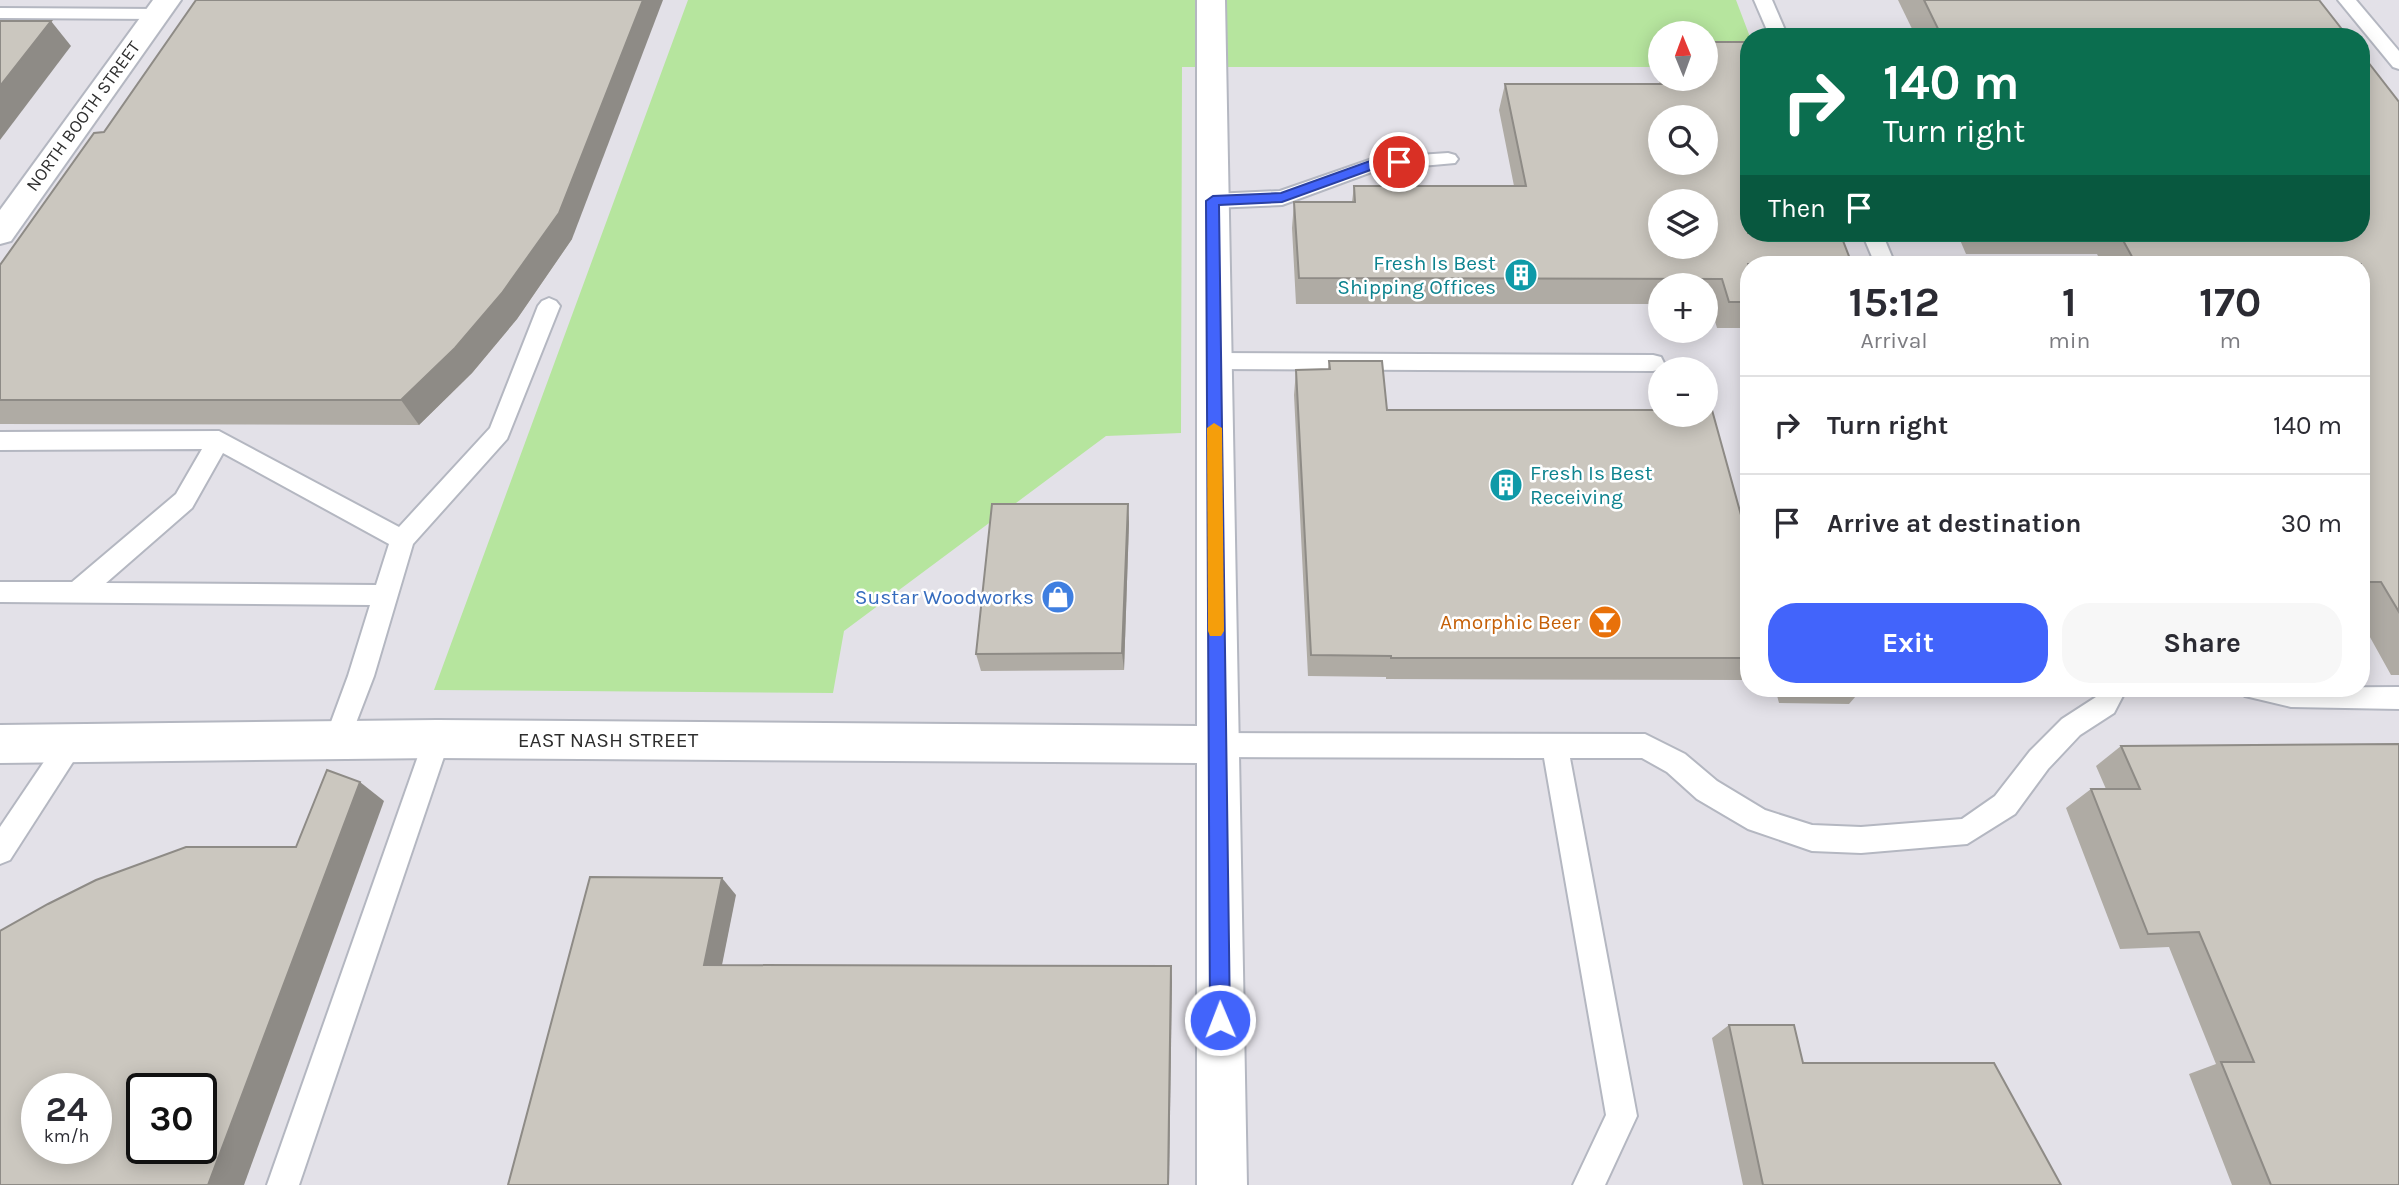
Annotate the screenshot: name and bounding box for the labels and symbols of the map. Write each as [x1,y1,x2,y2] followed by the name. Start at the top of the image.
[1648,21,1718,91] north arrow
[21,37,145,195] street label: NORTH BOOTH STREET
[1369,132,1429,192] pin
[1337,251,1496,299] place label: Fresh Is Best Shipping Offices
[1502,256,1540,294] building icon: Fresh Is Best Shipping Offices
[1530,461,1653,509] place label: Fresh Is Best Receiving
[1487,466,1525,504] building icon: Fresh Is Best Receiving
[1039,578,1077,616] shop icon: Sustar Woodworks
[855,585,1034,609] place label: Sustar Woodworks
[1586,603,1624,641] bar icon: Amorphic Beer
[1440,610,1580,634] place label: Amorphic Beer
[518,728,699,752] street label: EAST NASH STREET
[1183,983,1257,1057] position arrow
[126,1073,217,1164] speed limit sign: 30

